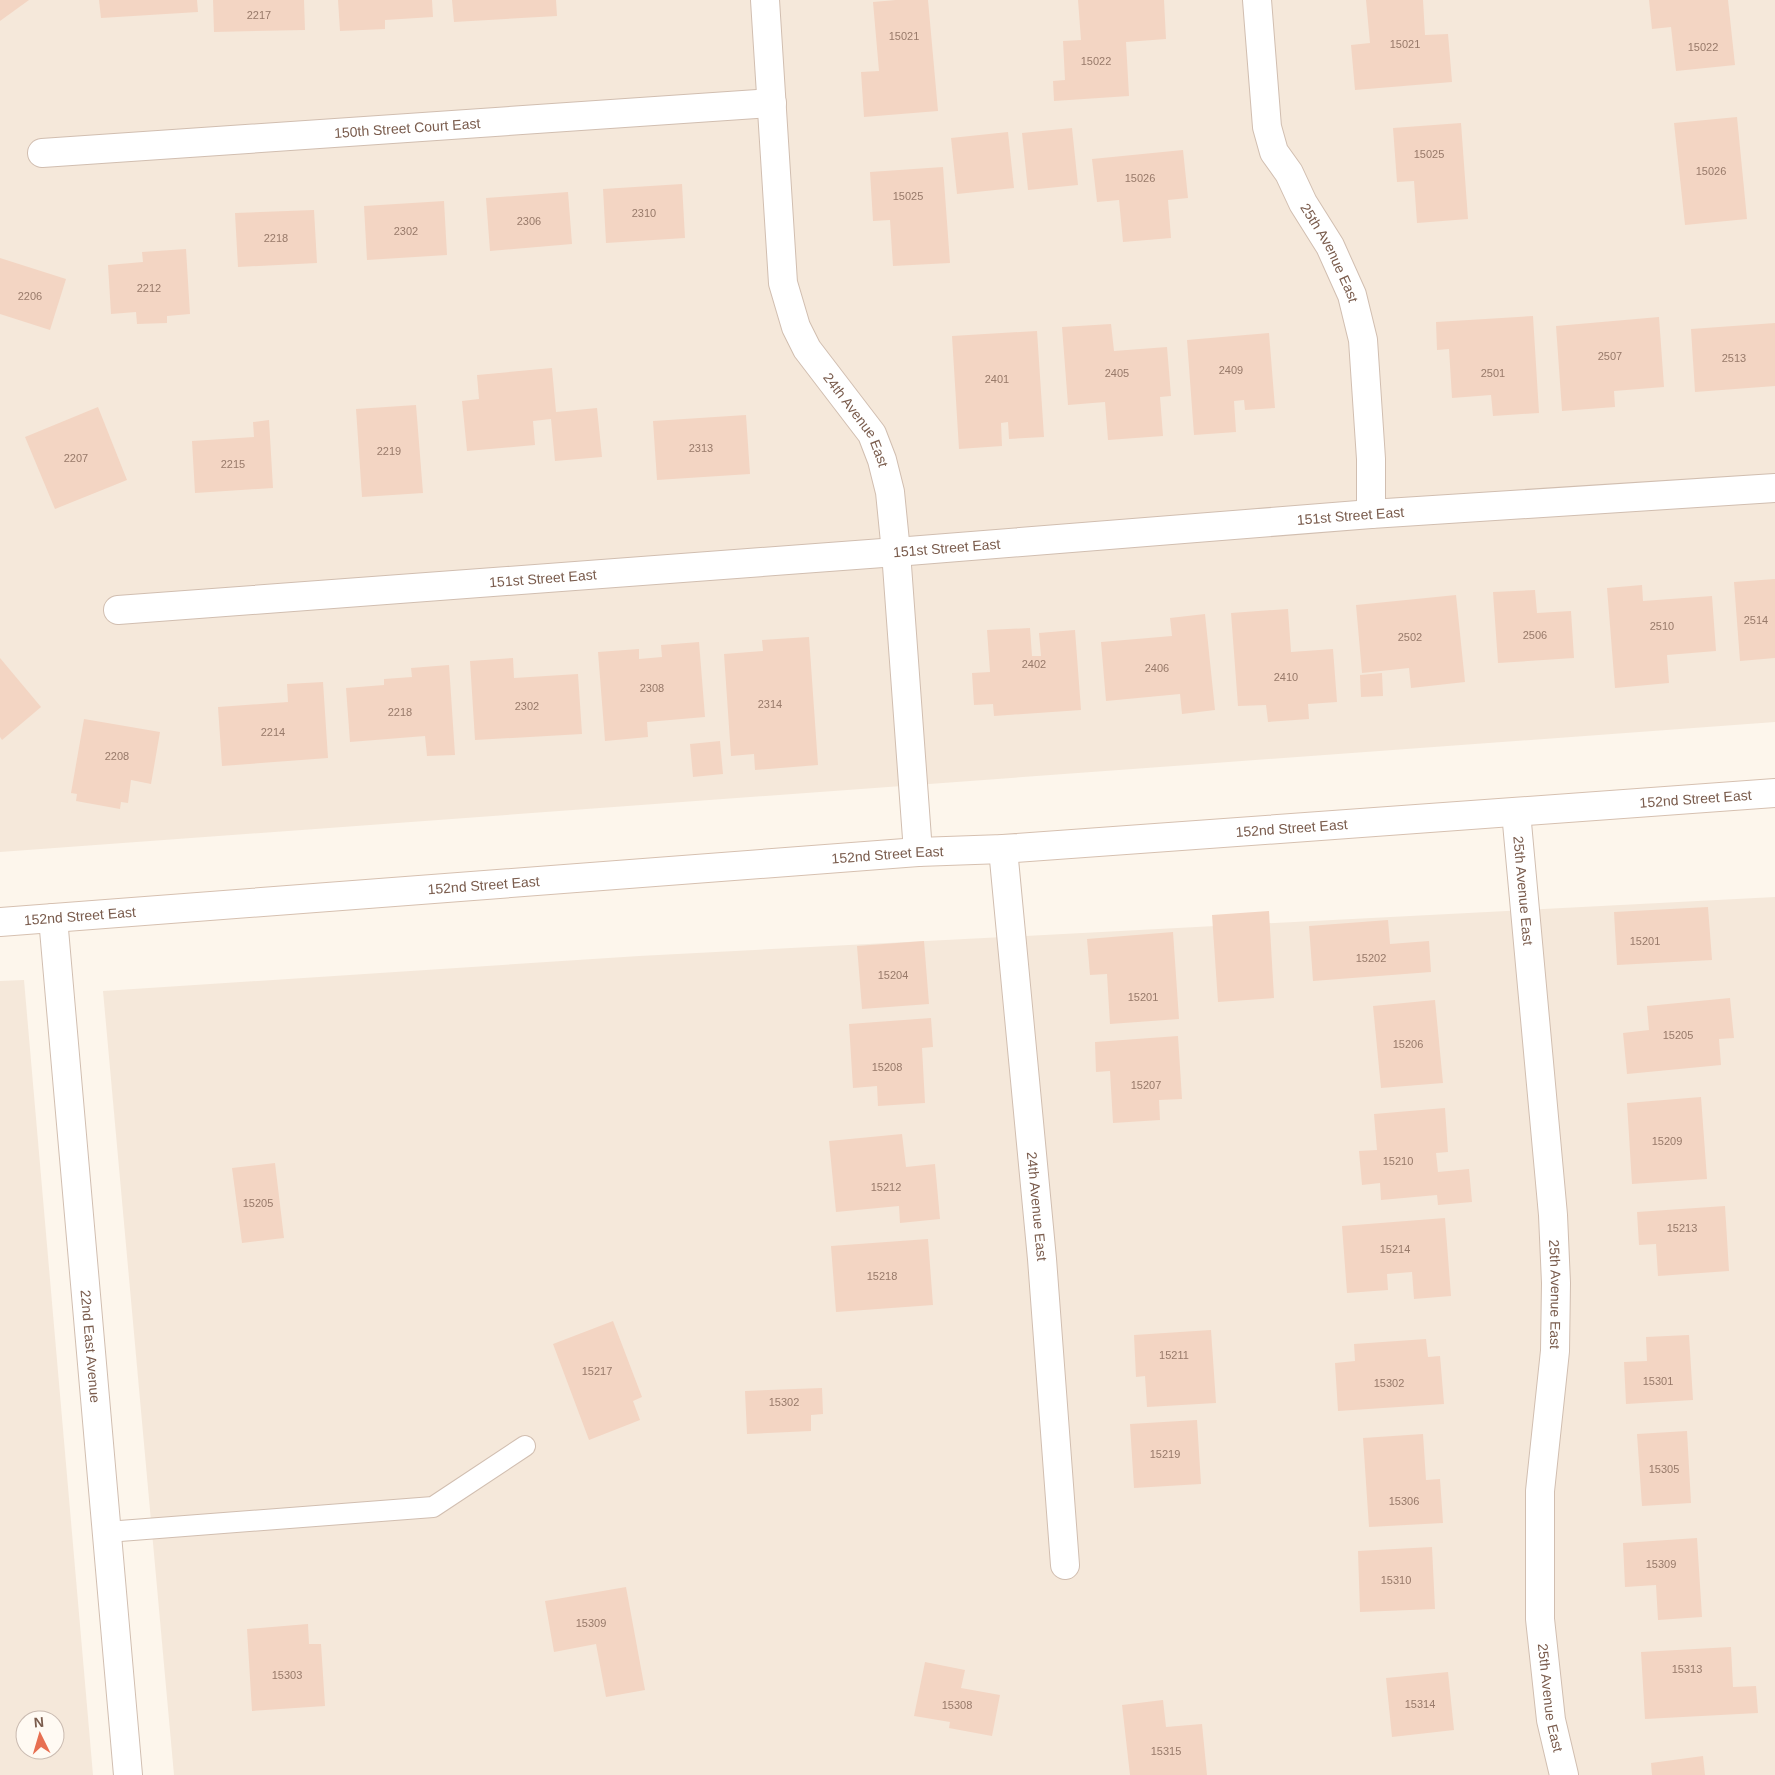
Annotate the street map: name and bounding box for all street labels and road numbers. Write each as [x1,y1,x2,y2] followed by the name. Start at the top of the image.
[334,115,481,141] street label: 150th Street Court East
[1297,200,1361,304] street label: 25th Avenue East
[820,370,891,469] street label: 24th Avenue East
[1296,504,1405,528] street label: 151st Street East
[892,536,1001,560] street label: 151st Street East
[489,566,597,590] street label: 151st Street East
[1639,787,1752,811] street label: 152nd Street East
[1235,816,1348,840] street label: 152nd Street East
[1510,835,1536,946] street label: 25th Avenue East
[831,843,944,867] street label: 152nd Street East
[427,873,540,897] street label: 152nd Street East
[23,904,136,928] street label: 152nd Street East
[1024,1151,1050,1262] street label: 24th Avenue East
[1546,1239,1564,1349] street label: 25th Avenue East
[78,1289,103,1404] street label: 22nd East Avenue
[1535,1643,1566,1754] street label: 25th Avenue East

